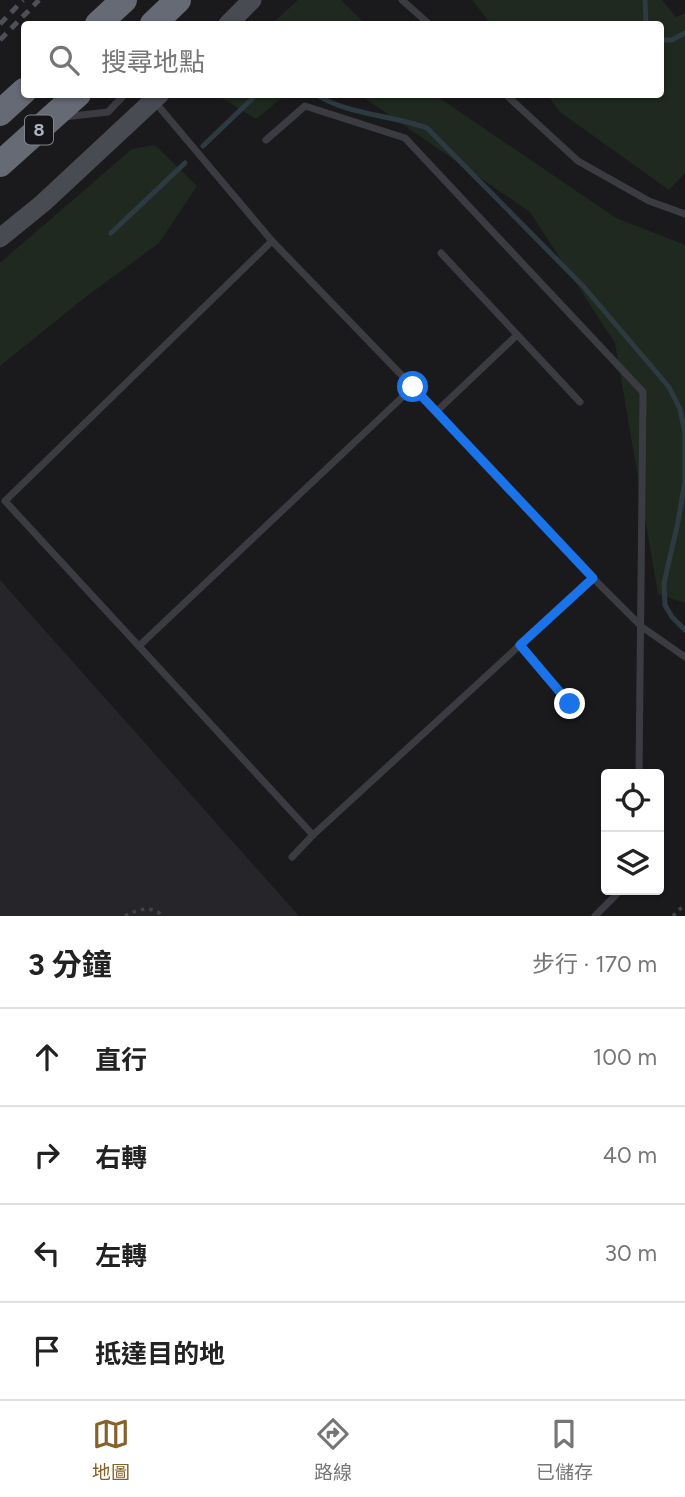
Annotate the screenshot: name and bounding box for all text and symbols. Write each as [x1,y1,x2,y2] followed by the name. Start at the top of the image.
[21,21,664,98] search box
[45,41,83,79] icon: search
[101,46,205,78] text: 搜尋地點
[25,116,53,145] road number: 8
[397,371,428,402] route start
[554,688,585,719] route end
[601,769,664,895] map controls
[601,769,664,832] button: locate
[601,832,664,895] button: layers
[28,946,112,983] text: 3 分鐘
[532,950,657,978] text: 步行 · 170 m
[28,1038,66,1076] icon: ahead
[593,1043,657,1071] text: 100 m
[95,1044,147,1076] text: 直行
[28,1136,66,1174] icon: right
[603,1141,657,1169] text: 40 m
[95,1142,147,1174] text: 右轉
[28,1234,66,1272] icon: left
[604,1239,657,1267] text: 30 m
[95,1240,147,1272] text: 左轉
[28,1332,66,1370] icon: arrive
[95,1338,225,1370] text: 抵達目的地
[92,1415,130,1484] tab: 地圖
[314,1415,352,1484] tab: 路線
[536,1415,593,1484] tab: 已儲存

